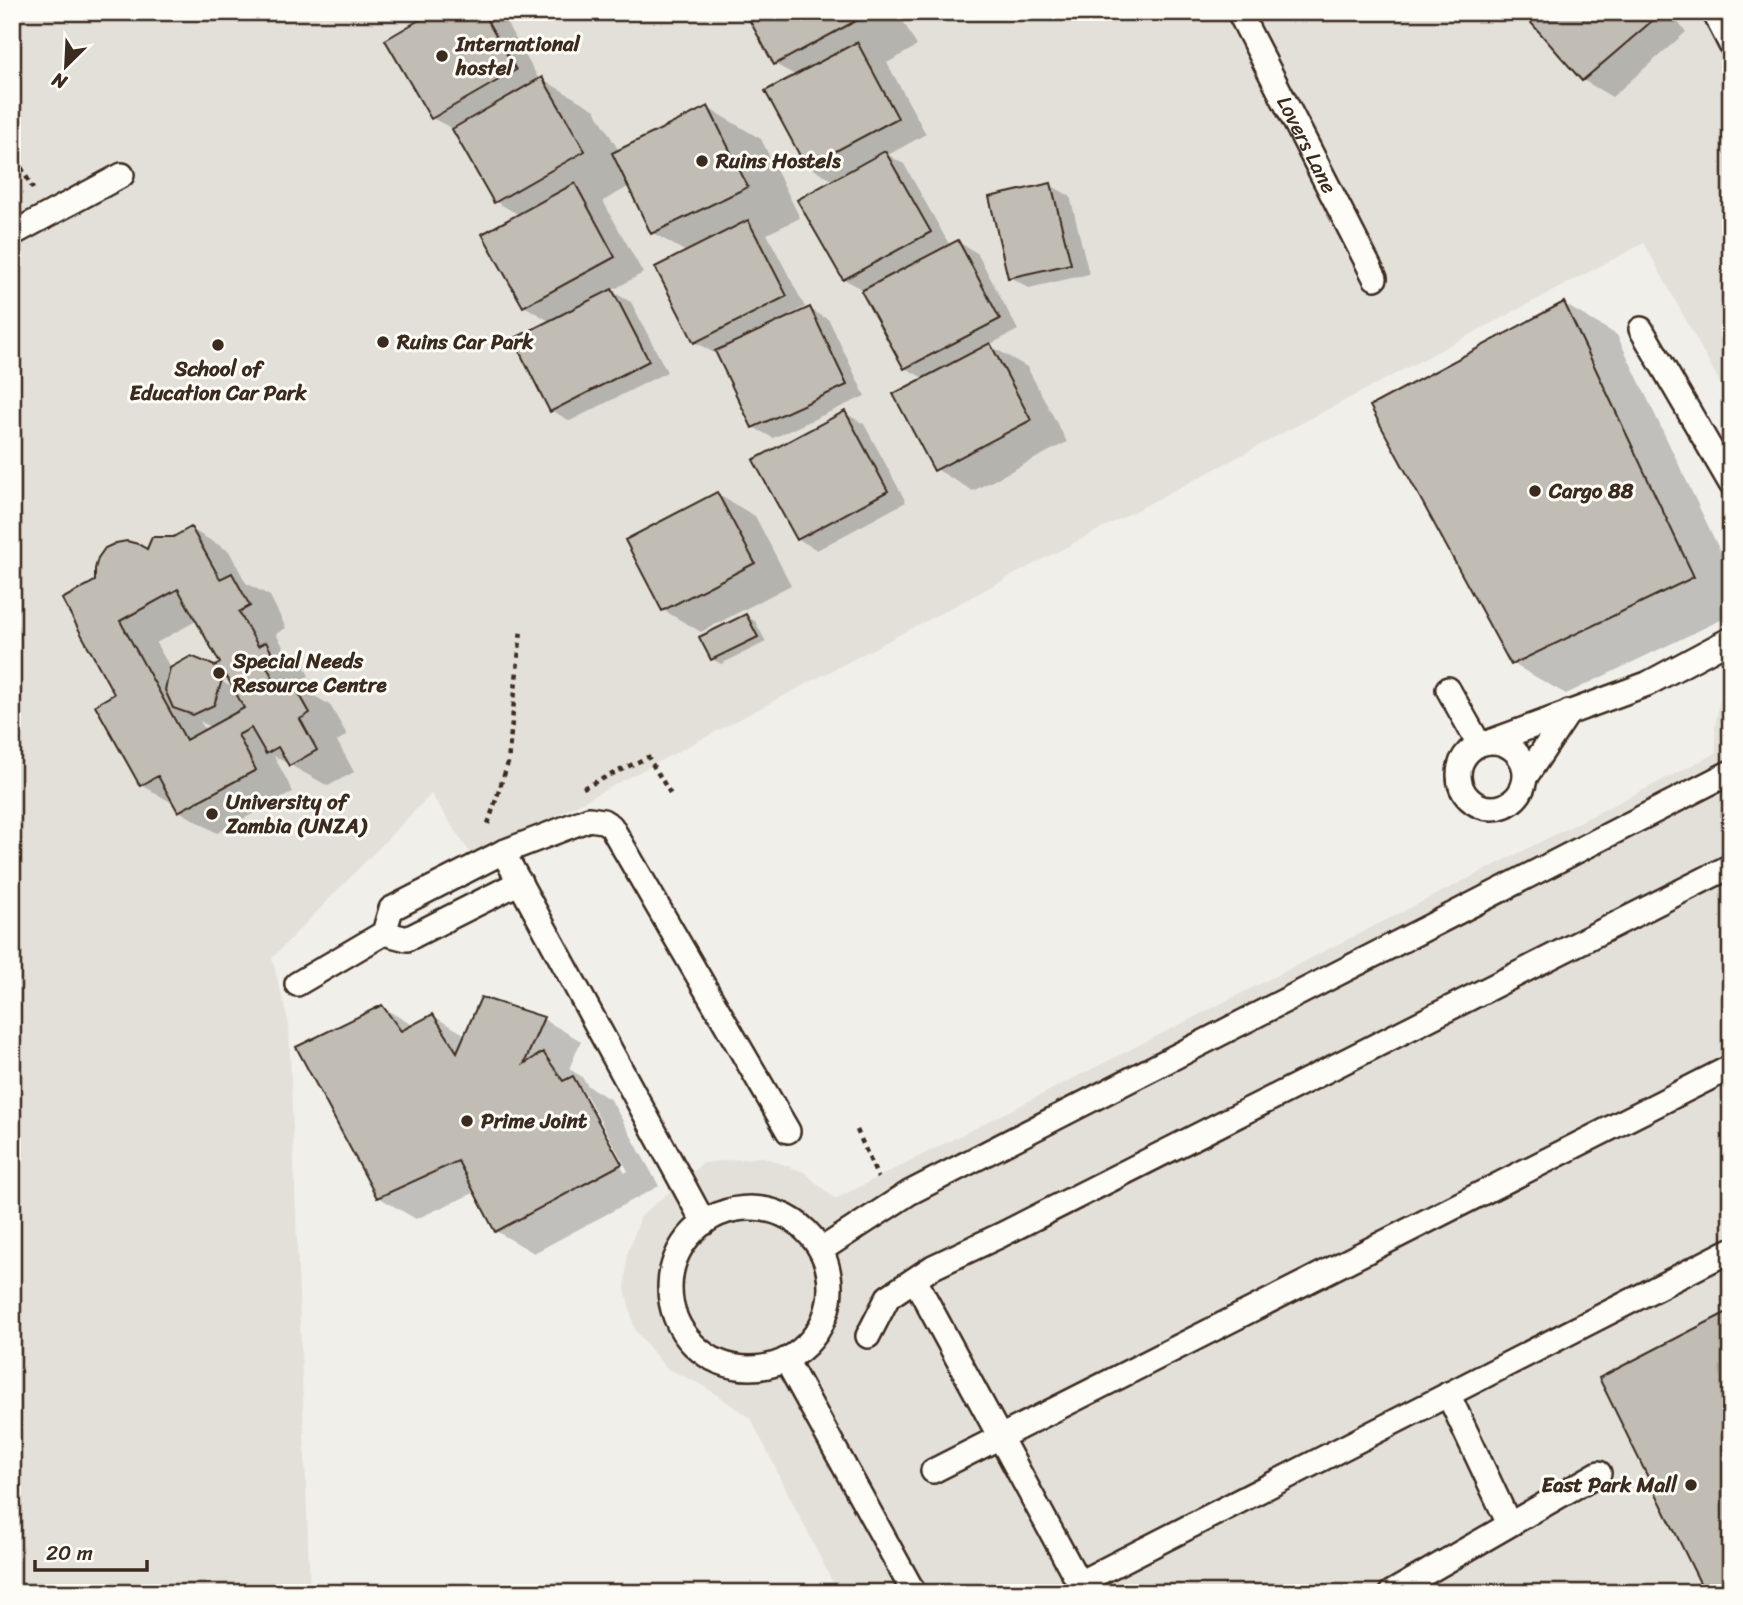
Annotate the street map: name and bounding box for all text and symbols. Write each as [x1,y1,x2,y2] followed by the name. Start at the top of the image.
[455,25,581,87] place label: International hostel
[32,32,102,102] north arrow
[434,48,450,64] marker: International hostel
[46,63,73,99] text: N
[1266,89,1348,201] street label: Lovers Lane
[715,142,841,180] place label: Ruins Hostels
[694,153,710,169] marker: Ruins Hostels
[396,323,534,361] place label: Ruins Car Park
[375,334,391,350] marker: Ruins Car Park
[210,337,226,353] marker: School of Education Car Park
[129,350,307,412] place label: School of Education Car Park
[1548,472,1634,510] place label: Cargo 88
[1527,483,1543,499] marker: Cargo 88
[232,642,387,704] place label: Special Needs Resource Centre
[211,665,227,681] marker: Special Needs Resource Centre
[225,783,368,845] place label: University of Zambia (UNZA)
[204,806,220,822] marker: University of Zambia (UNZA)
[481,1102,588,1140] place label: Prime Joint
[459,1113,475,1129] marker: Prime Joint
[1542,1466,1678,1504] place label: East Park Mall
[1683,1477,1699,1493] marker: East Park Mall
[35,1528,147,1572] scale bar
[46,1534,93,1572] text: 20 m

